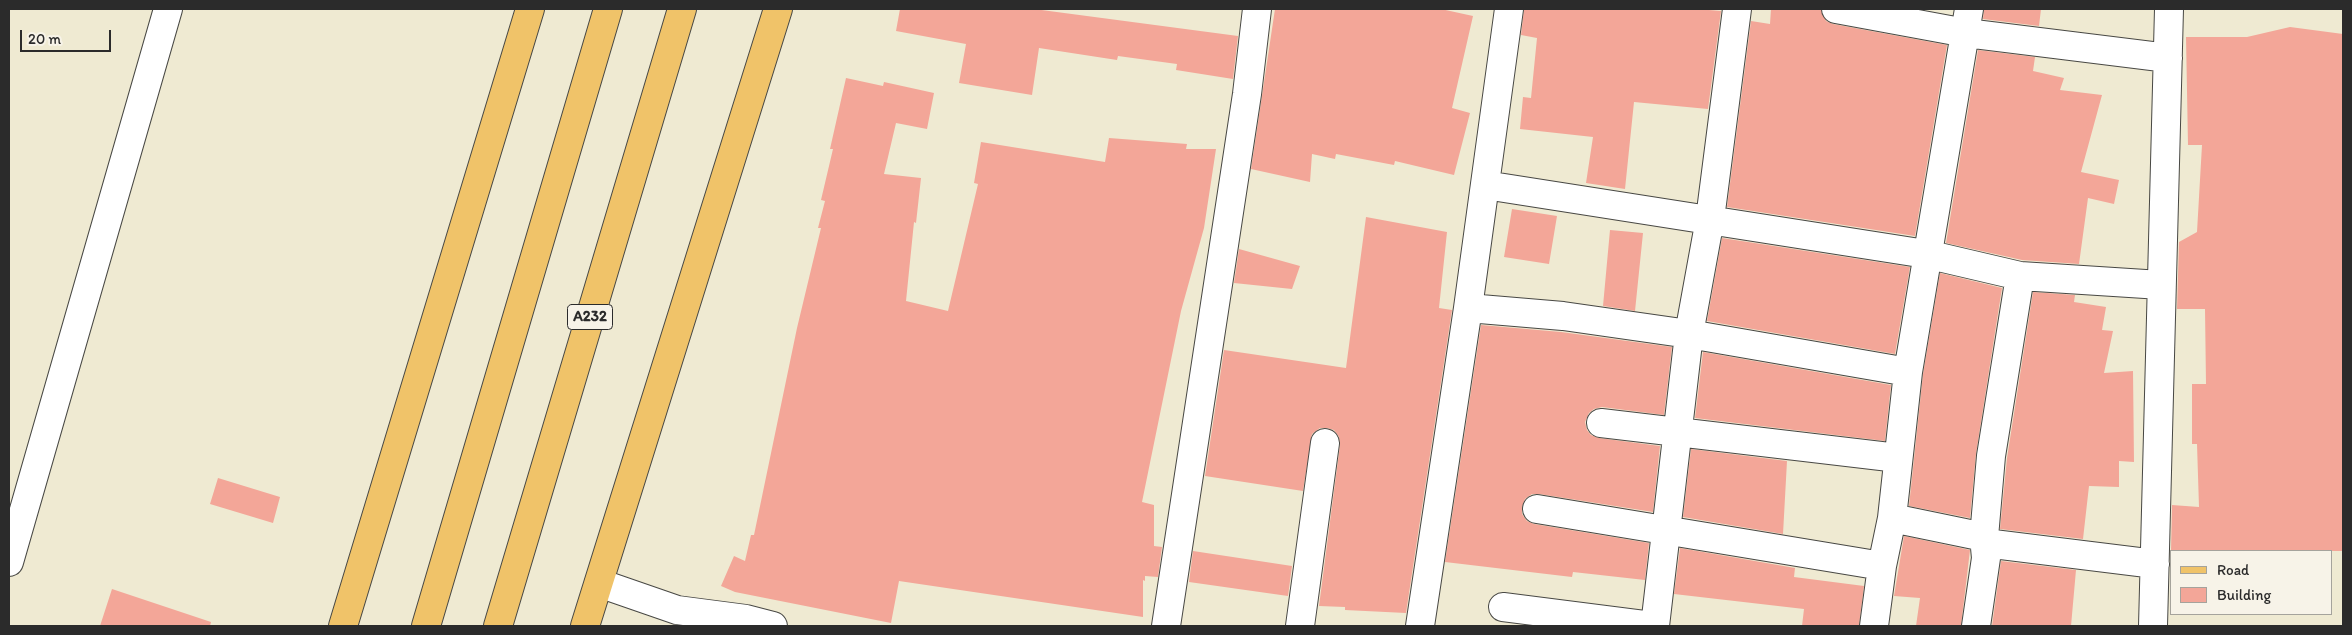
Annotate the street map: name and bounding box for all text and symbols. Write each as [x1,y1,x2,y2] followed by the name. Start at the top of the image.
[22,20,114,52] scale bar
[28,30,61,48] text: 20 m
[568,304,612,330] road number: A232
[2170,550,2332,615] legend
[2217,561,2249,579] text: Road
[2217,586,2271,604] text: Building

